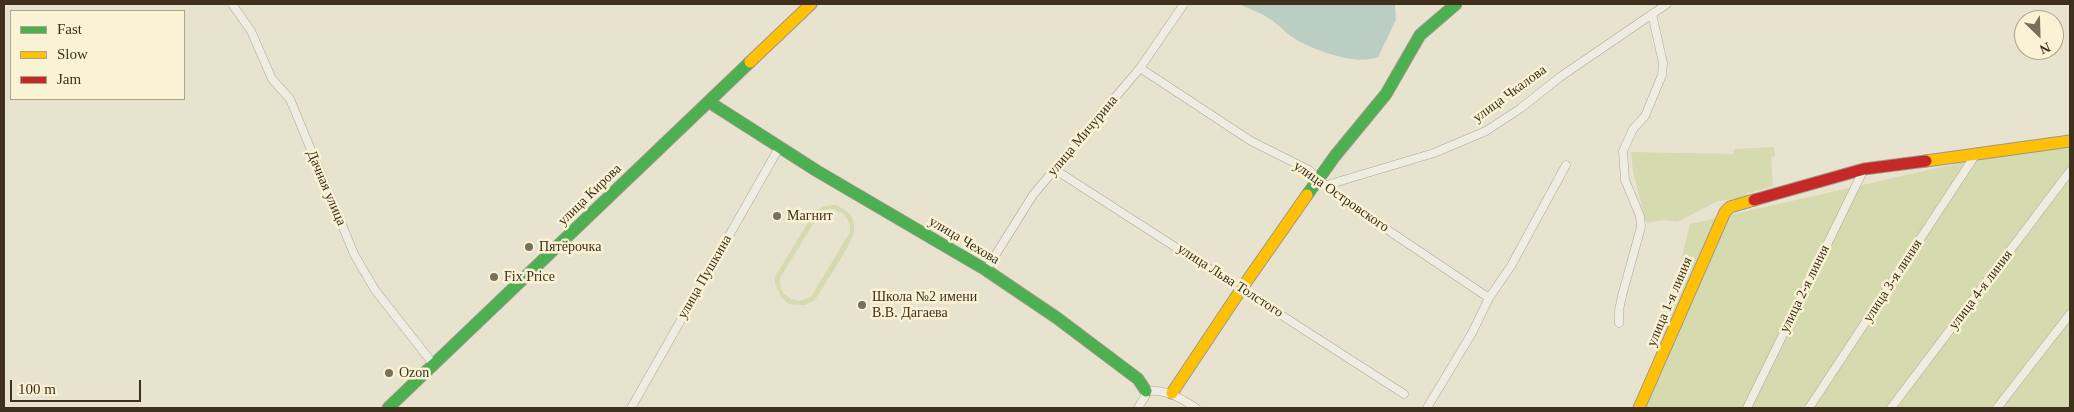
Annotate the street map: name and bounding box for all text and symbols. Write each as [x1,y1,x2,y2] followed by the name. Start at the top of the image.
[10,10,185,100] legend
[2014,10,2064,60] north arrow
[57,21,82,37] text: Fast
[2037,39,2053,57] text: N
[57,46,88,62] text: Slow
[1470,62,1550,126] street label: улица Чкалова
[57,71,81,87] text: Jam
[1044,92,1122,180] street label: улица Мичурина
[303,148,349,228] street label: Дачная улица
[1290,158,1392,236] street label: улица Островского
[555,161,625,229] street label: улица Кирова
[787,208,833,224] place label: Магнит
[771,210,783,222] marker: Магнит
[926,213,1002,269] street label: улица Чехова
[674,232,736,322] street label: улица Пушкина
[1860,236,1926,326] street label: улица 3-я линия
[539,239,601,255] place label: Пятёрочка
[1174,240,1286,322] street label: улица Льва Толстого
[523,241,535,253] marker: Пятёрочка
[1777,242,1833,336] street label: улица 2-я линия
[1946,247,2016,333] street label: улица 4-я линия
[1644,255,1696,349] street label: улица 1-я линия
[504,269,555,285] place label: Fix Price
[488,271,500,283] marker: Fix Price
[872,289,977,322] place label: Школа №2 имени В.В. Дагаева
[856,299,868,311] marker: Школа №2 имени В.В. Дагаева
[399,365,429,381] place label: Ozon
[383,367,395,379] marker: Ozon
[12,370,144,402] scale bar
[18,381,56,397] text: 100 m

